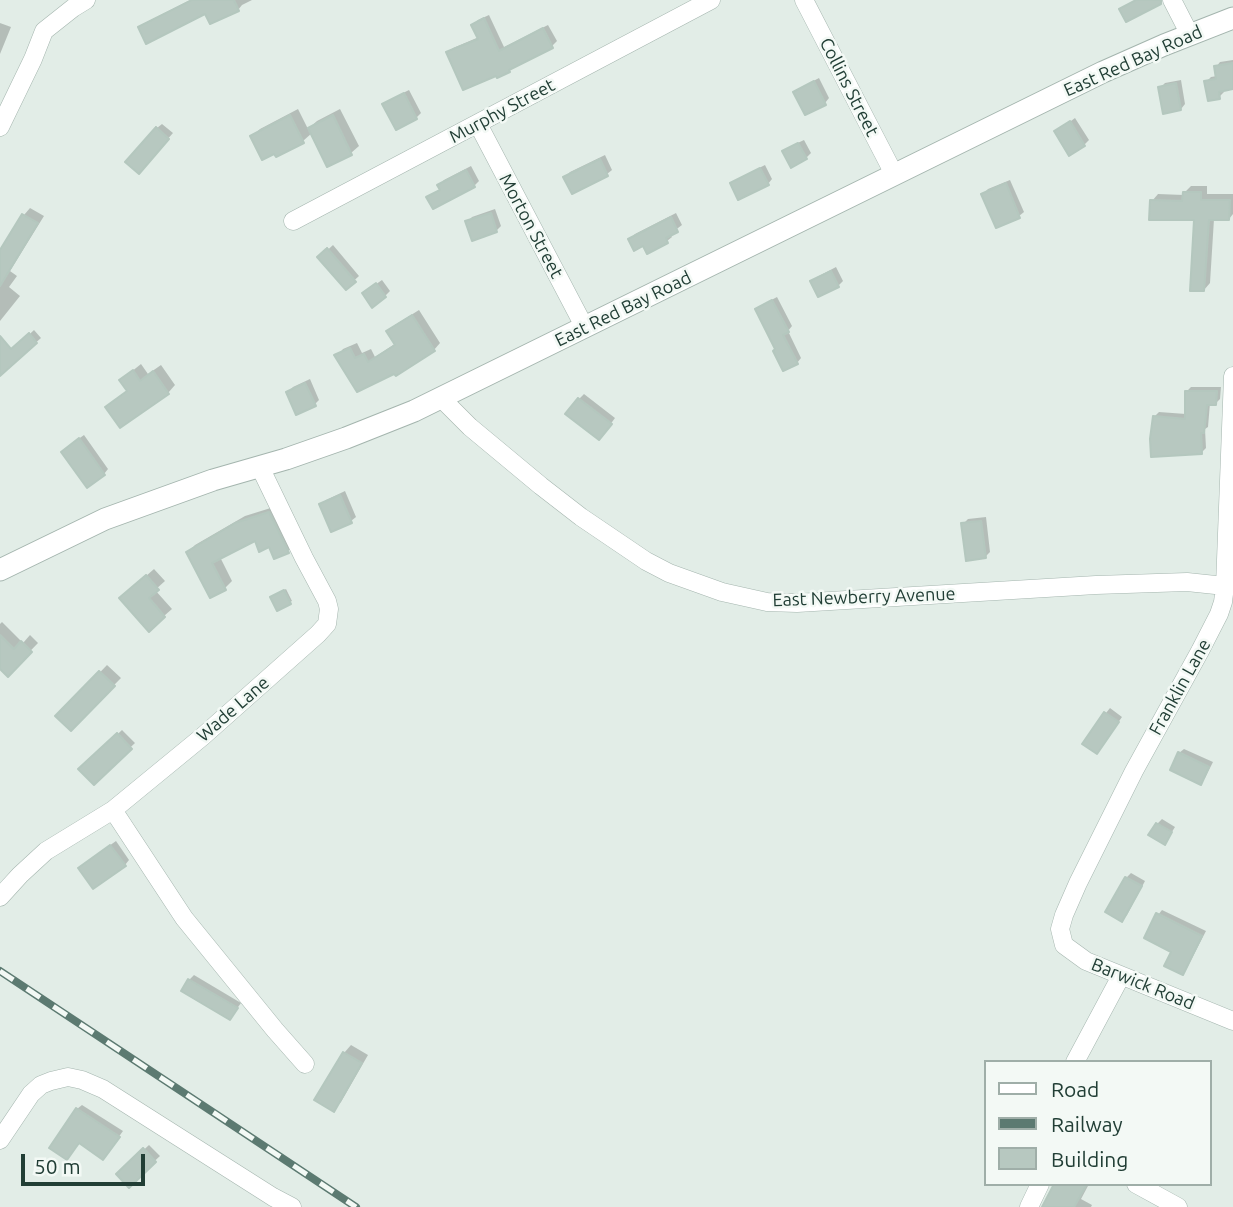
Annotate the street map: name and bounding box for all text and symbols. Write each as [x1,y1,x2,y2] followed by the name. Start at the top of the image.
[1061,21,1205,101] street label: East Red Bay Road
[815,34,883,140] street label: Collins Street
[446,74,558,148] street label: Murphy Street
[494,170,568,282] street label: Morton Street
[551,267,695,351] street label: East Red Bay Road
[772,583,956,611] street label: East Newberry Avenue
[1145,635,1215,739] street label: Franklin Lane
[192,672,274,746] street label: Wade Lane
[1088,954,1198,1014] street label: Barwick Road
[984,1060,1212,1186] legend
[1051,1077,1099,1101] text: Road
[1051,1112,1123,1136] text: Railway
[24,1140,149,1184] scale bar
[1051,1147,1128,1171] text: Building
[34,1154,81,1178] text: 50 m

